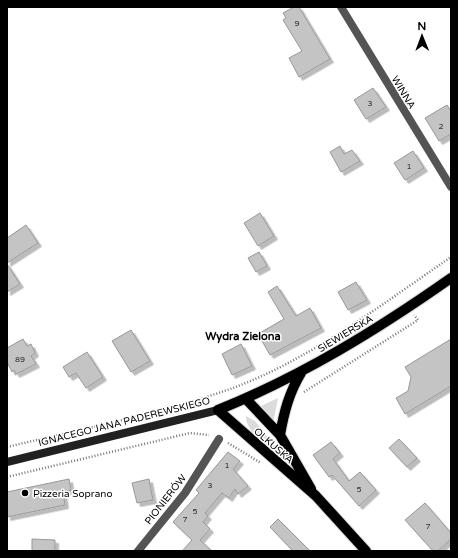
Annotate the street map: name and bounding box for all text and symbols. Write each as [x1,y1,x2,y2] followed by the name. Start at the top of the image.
[402,16,442,56] north arrow
[294,19,300,28] house number: 9
[417,20,426,33] text: N
[389,74,418,111] street label: WINNA
[367,99,373,108] house number: 3
[438,122,444,131] house number: 2
[406,162,412,171] house number: 1
[316,313,375,355] street label: SIEWIERSKA
[205,330,281,344] district label: Wydra Zielona
[15,355,25,364] house number: 89
[37,395,211,449] street label: IGNACEGO JANA PADEREWSKIEGO
[251,425,295,466] street label: OLKUSKA
[224,461,230,470] house number: 1
[142,472,189,527] street label: PIONIERÓW
[207,481,213,490] house number: 3
[356,485,362,494] house number: 5
[20,488,30,498] marker: Pizzeria Soprano
[33,488,112,500] place label: Pizzeria Soprano
[192,507,198,516] house number: 5
[182,515,188,524] house number: 7
[425,522,431,531] house number: 7

